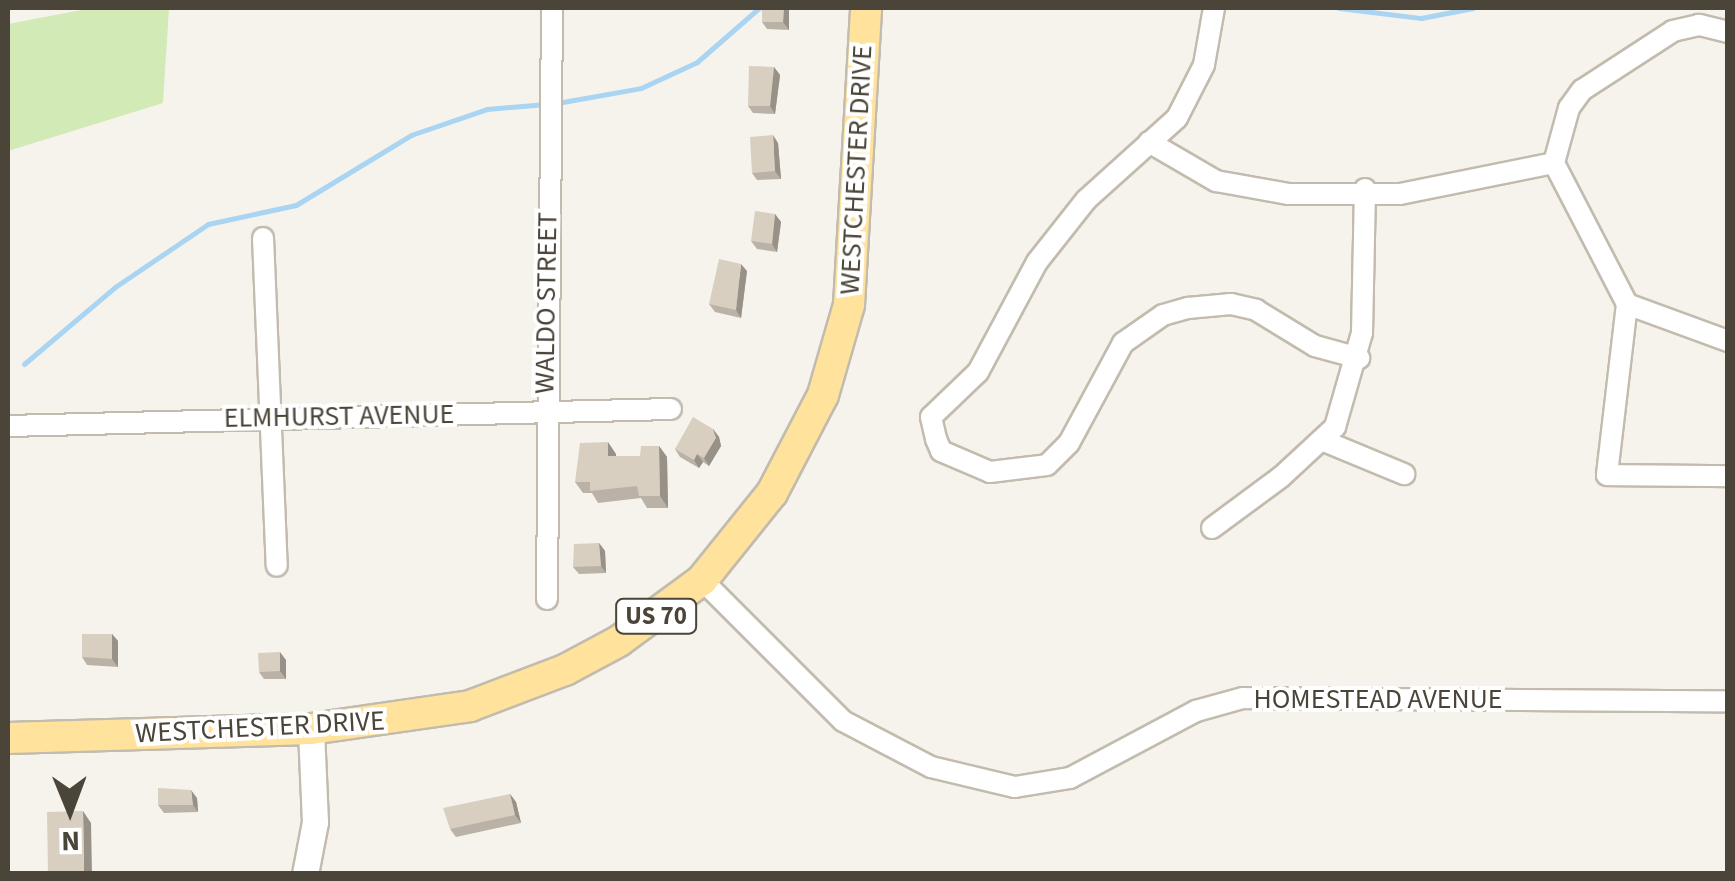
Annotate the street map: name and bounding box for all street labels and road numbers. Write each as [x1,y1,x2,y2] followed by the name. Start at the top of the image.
[833,44,879,296] street label: WESTCHESTER DRIVE
[528,212,564,394] street label: WALDO STREET
[223,397,455,435] street label: ELMHURST AVENUE
[614,596,698,636] road number: US 70
[1253,682,1503,716] street label: HOMESTEAD AVENUE
[134,704,386,750] street label: WESTCHESTER DRIVE

